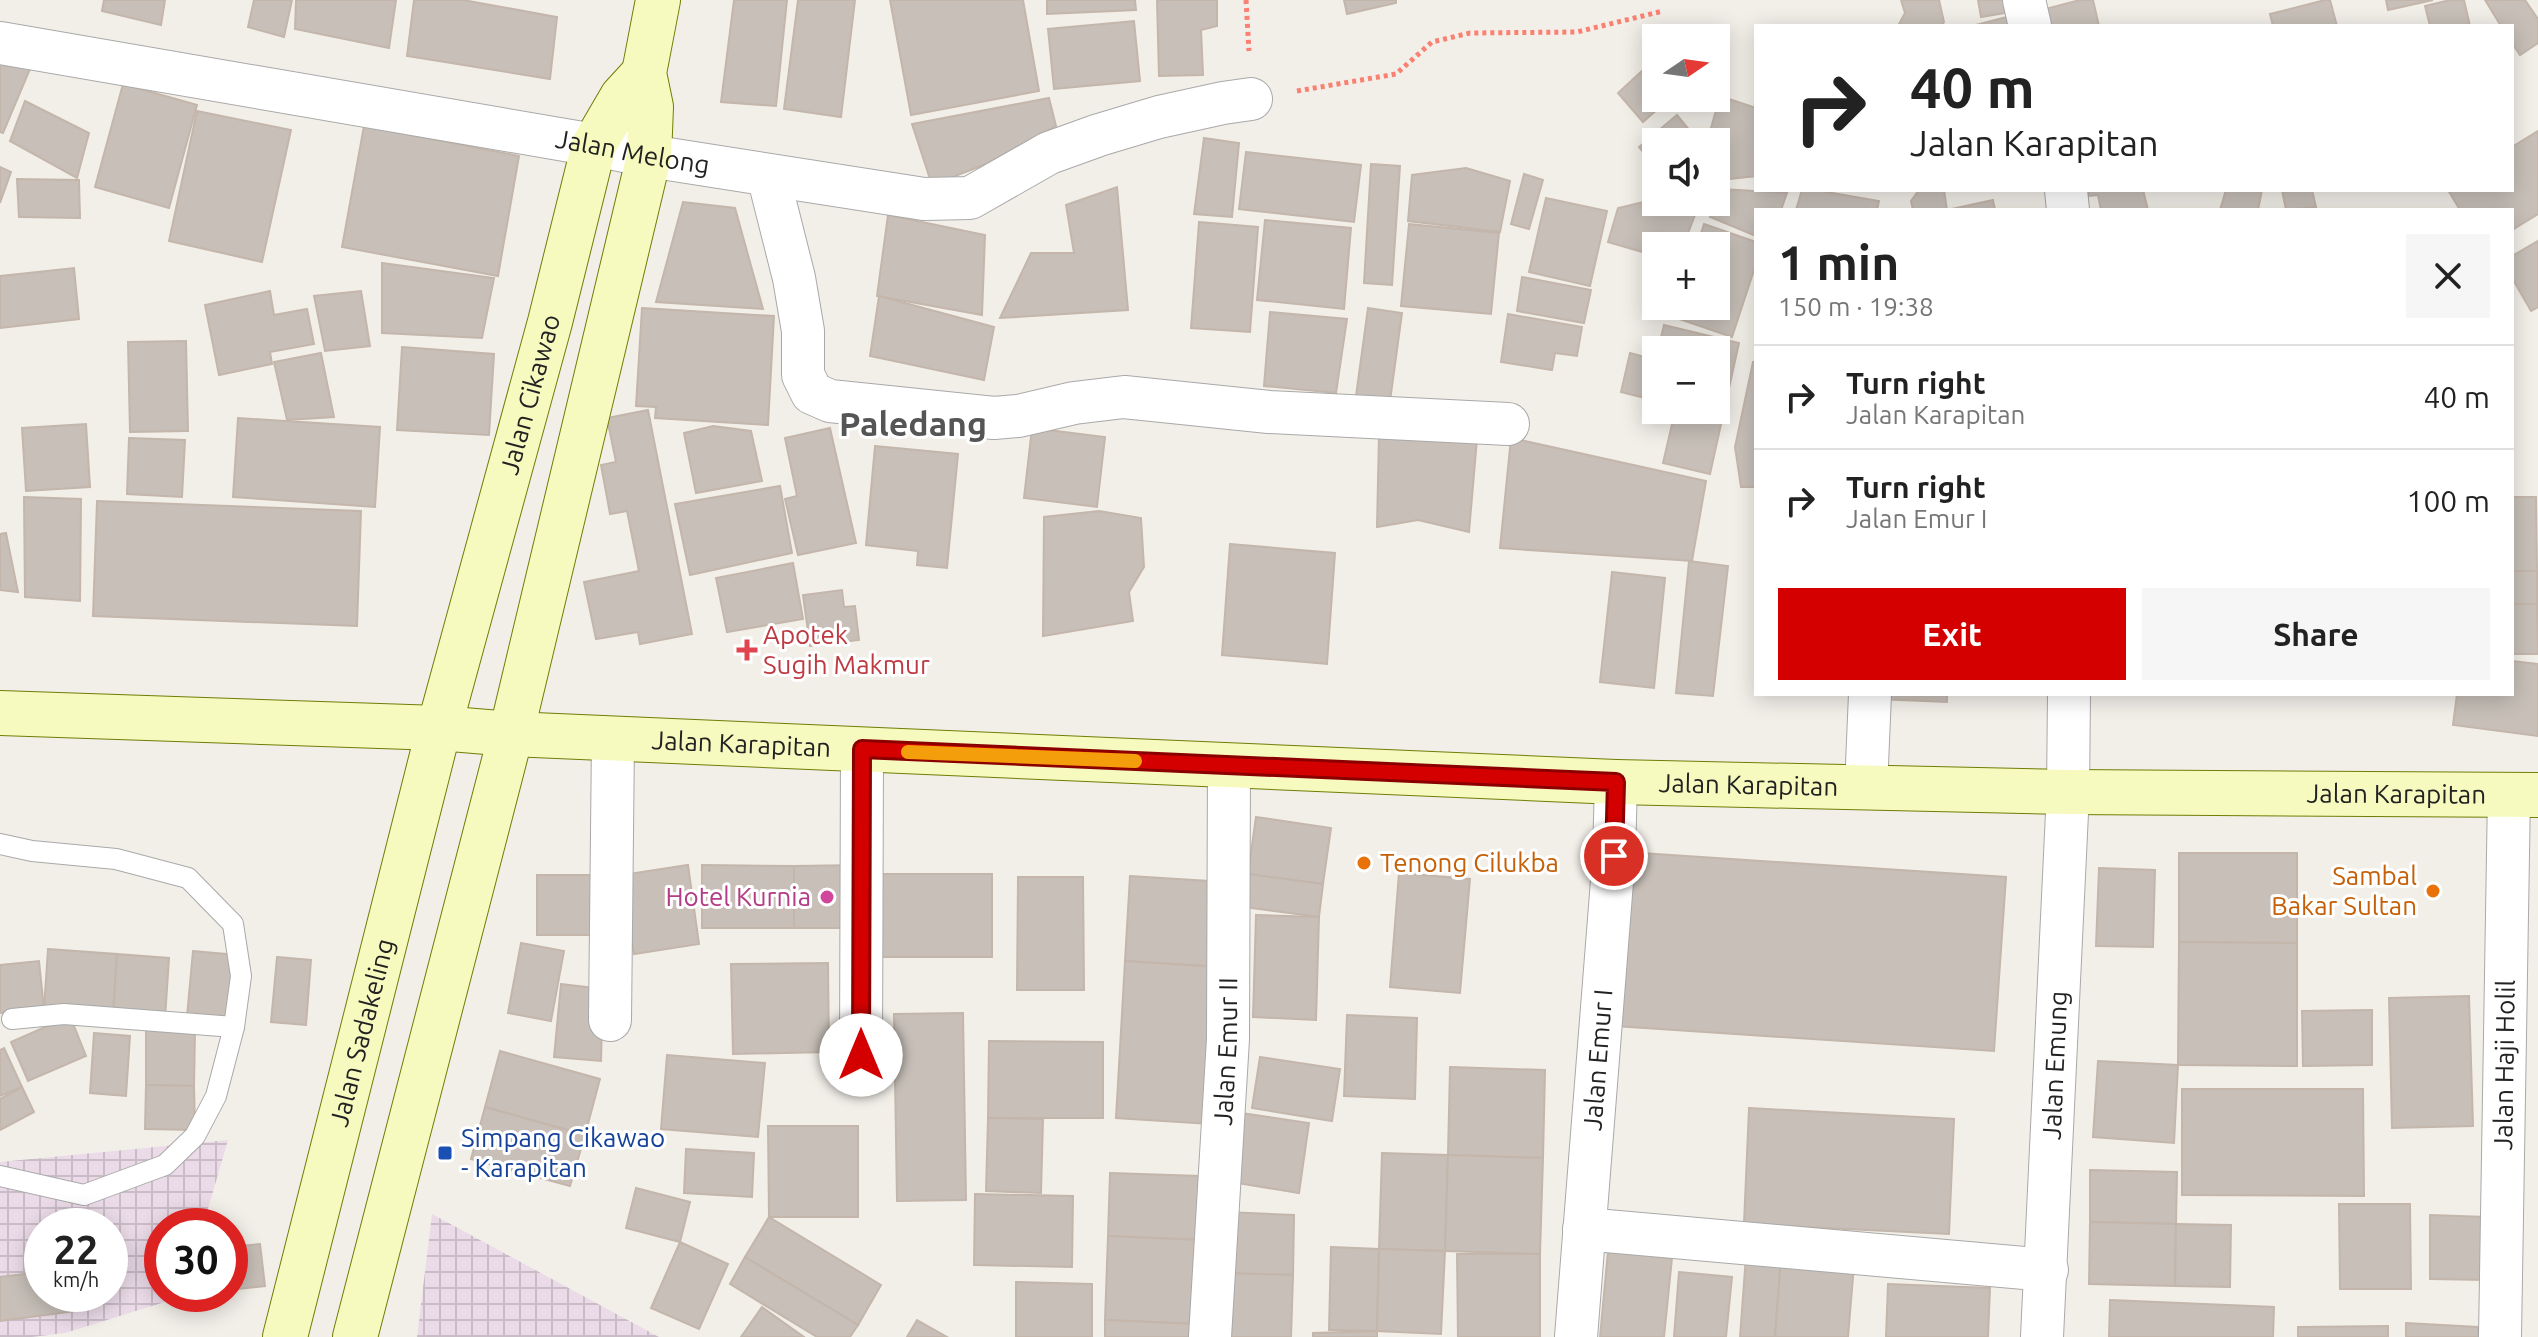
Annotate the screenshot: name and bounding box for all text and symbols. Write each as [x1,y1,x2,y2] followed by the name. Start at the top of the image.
[1642,24,1730,112] north arrow
[1642,24,1730,424] map controls
[1778,56,1882,160] icon: right
[1910,56,2035,119] text: 40 m
[1910,122,2158,163] text: Jalan Karapitan
[553,124,712,179] street label: Jalan Melong
[1642,128,1730,216] button: sound
[1642,232,1730,320] button: +
[2406,234,2490,318] button: close
[1778,235,1899,289] text: 1 min
[1778,292,1934,321] text: 150 m · 19:38
[494,311,565,478] street label: Jalan Cikawao
[1642,336,1730,424] button: −
[1846,366,1986,400] text: Turn right
[1778,375,1822,419] icon: right
[2423,380,2490,414] text: 40 m
[1846,400,2025,429] text: Jalan Karapitan
[839,404,987,442] district label: Paledang
[1846,470,1986,504] text: Turn right
[1778,479,1822,523] icon: right
[2406,484,2490,518] text: 100 m
[1846,504,1988,533] text: Jalan Emur I
[1778,588,2126,680] button: Exit
[2142,588,2490,680] button: Share
[763,620,930,679] place label: Apotek Sugih Makmur
[738,641,756,659] marker: Apotek Sugih Makmur
[651,725,832,762] street label: Jalan Karapitan
[1658,768,1839,801] street label: Jalan Karapitan
[2306,779,2486,809] street label: Jalan Karapitan
[1580,822,1648,890] pin
[1592,834,1636,878] icon: arrive
[1380,848,1559,877] place label: Tenong Cilukba
[1355,854,1373,872] marker: Tenong Cilukba
[2271,861,2417,920] place label: Sambal Bakar Sultan
[665,882,811,911] place label: Hotel Kurnia
[2424,882,2442,900] marker: Sambal Bakar Sultan
[818,888,836,906] marker: Hotel Kurnia
[324,935,399,1130] street label: Jalan Sadakeling
[1208,977,1242,1126] street label: Jalan Emur II
[2488,979,2520,1151] street label: Jalan Haji Holil
[1577,988,1617,1132] street label: Jalan Emur I
[2036,990,2072,1140] street label: Jalan Emung
[819,1013,903,1097] position arrow
[461,1123,665,1182] place label: Simpang Cikawao - Karapitan
[436,1144,454,1162] marker: Simpang Cikawao - Karapitan
[144,1208,248,1312] speed limit sign: 30
[53,1227,99,1272] text: 22
[53,1268,99,1291] text: km/h

